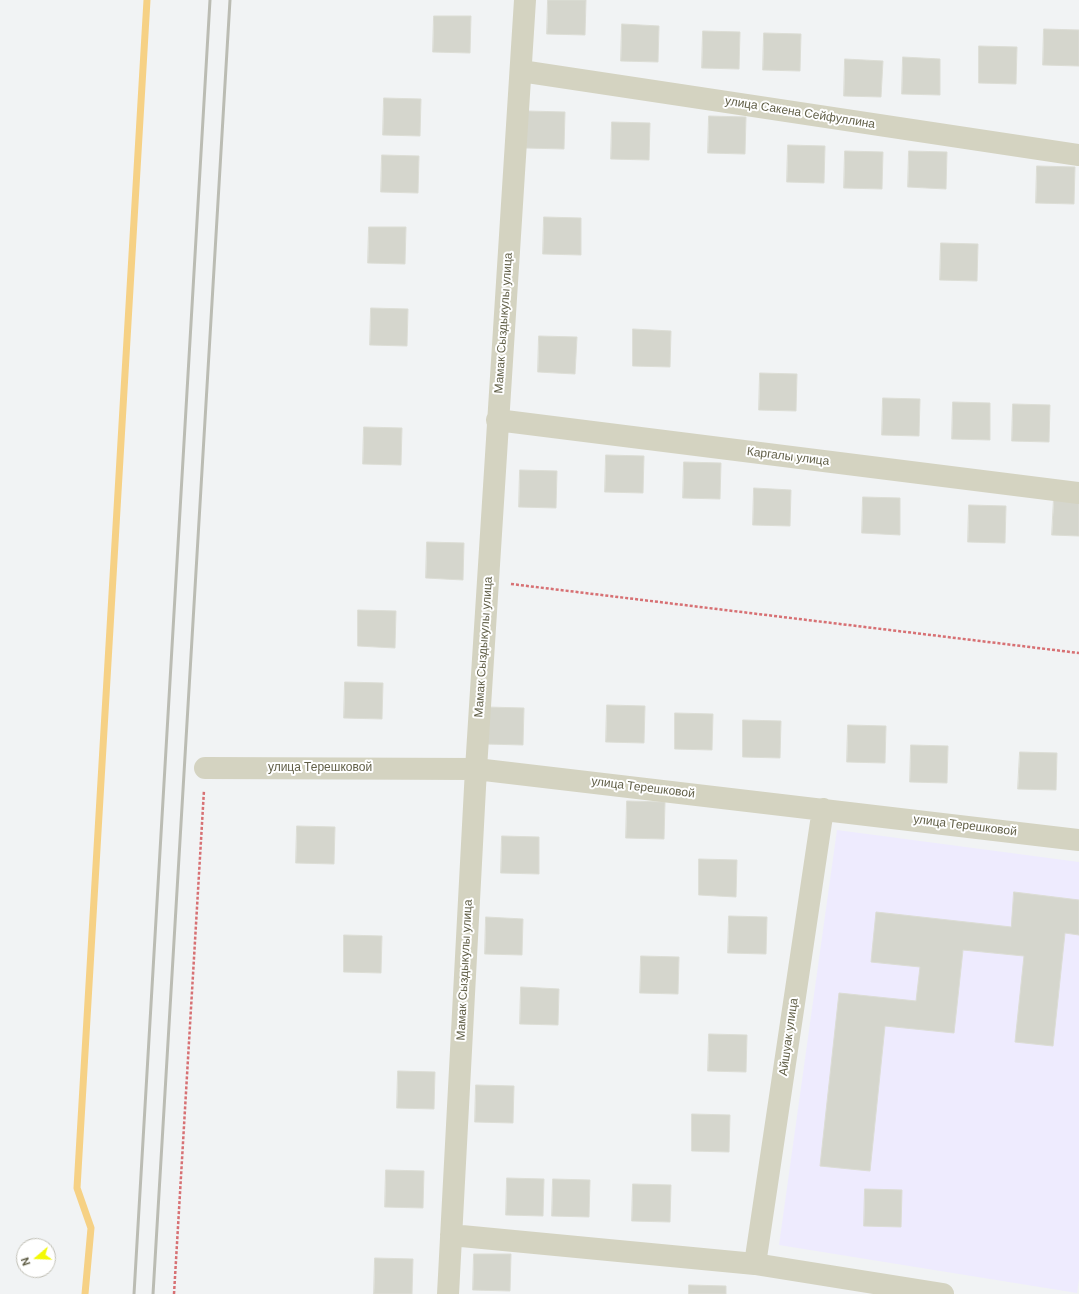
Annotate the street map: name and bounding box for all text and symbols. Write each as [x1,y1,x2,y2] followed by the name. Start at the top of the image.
[724,94,876,132] street label: улица Сакена Сейфуллина
[492,252,516,394] street label: Мамак Сыздыкулы улица
[746,445,830,469] street label: Каргалы улица
[472,576,496,718] street label: Мамак Сыздыкулы улица
[268,761,372,775] street label: улица Терешковой
[590,775,696,801] street label: улица Терешковой
[912,813,1018,839] street label: улица Терешковой
[454,899,476,1041] street label: Мамак Сыздыкулы улица
[776,997,802,1077] street label: Айшуак улица
[16,1238,56,1278] north arrow
[18,1256,34,1268] text: N

